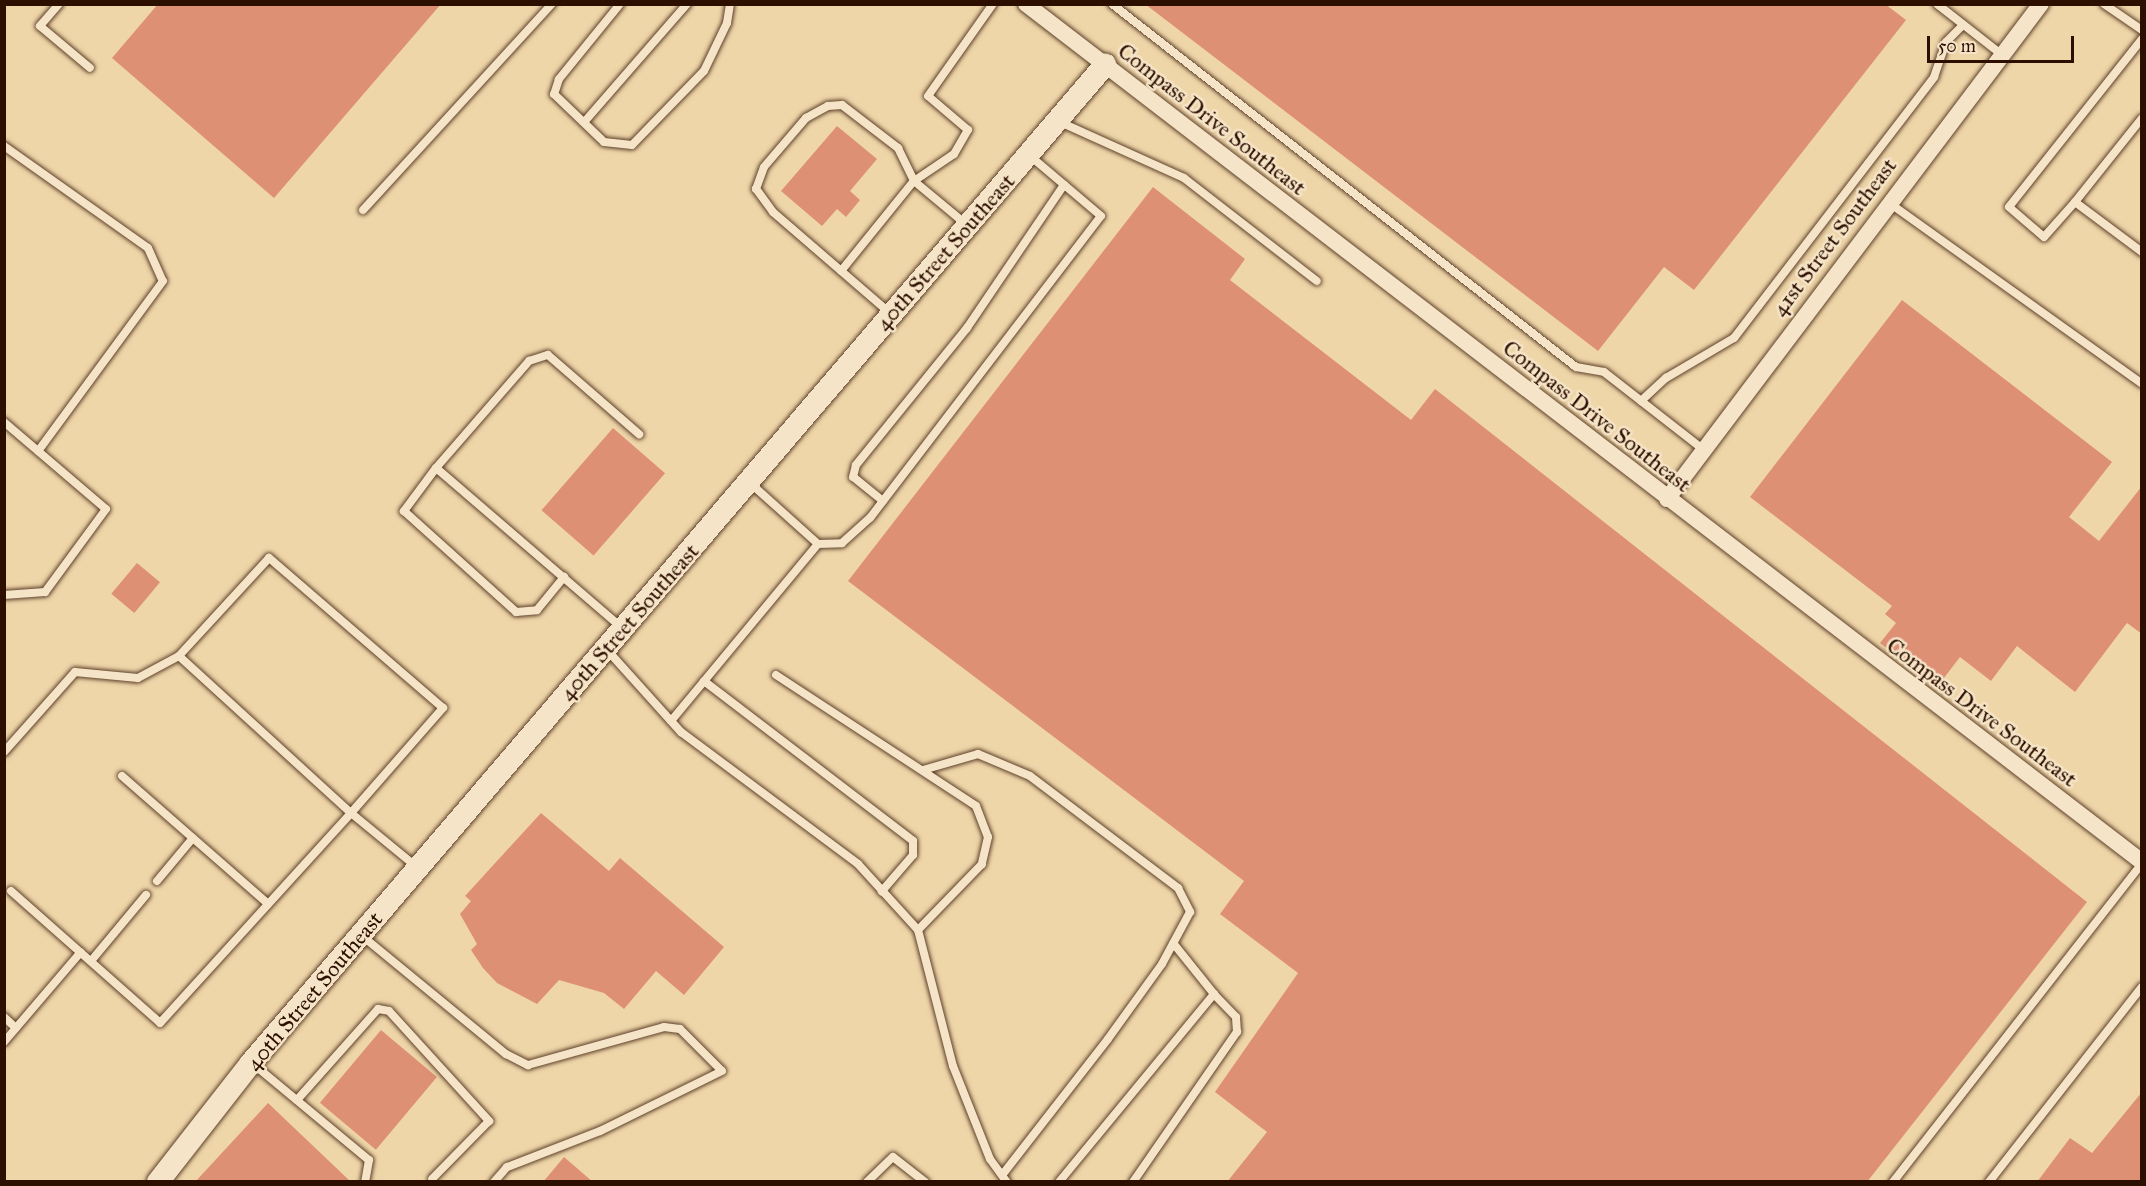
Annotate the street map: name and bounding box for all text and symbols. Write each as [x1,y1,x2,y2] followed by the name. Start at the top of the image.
[1930,24,2077,62] scale bar
[1938,35,1976,57] text: 50 m
[1113,37,1311,201] street label: Compass Drive Southeast
[1766,153,1902,321] street label: 41st Street Southeast
[870,168,1020,336] street label: 40th Street Southeast
[1498,334,1696,498] street label: Compass Drive Southeast
[554,538,704,706] street label: 40th Street Southeast
[1882,632,2082,792] street label: Compass Drive Southeast
[240,906,388,1076] street label: 40th Street Southeast

